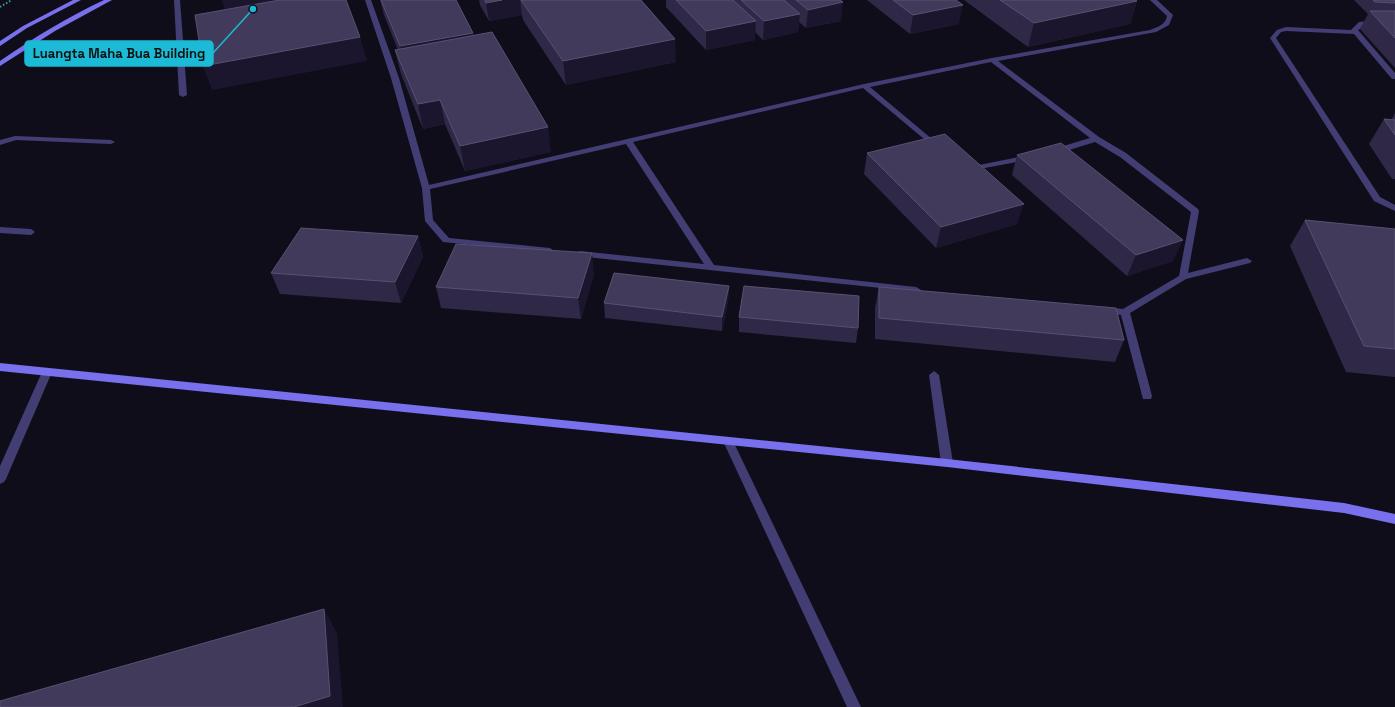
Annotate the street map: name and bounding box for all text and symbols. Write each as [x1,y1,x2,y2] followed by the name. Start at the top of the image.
[25,41,213,66] callout: Luangta Maha Bua Building
[33,45,205,62] text: Luangta Maha Bua Building

